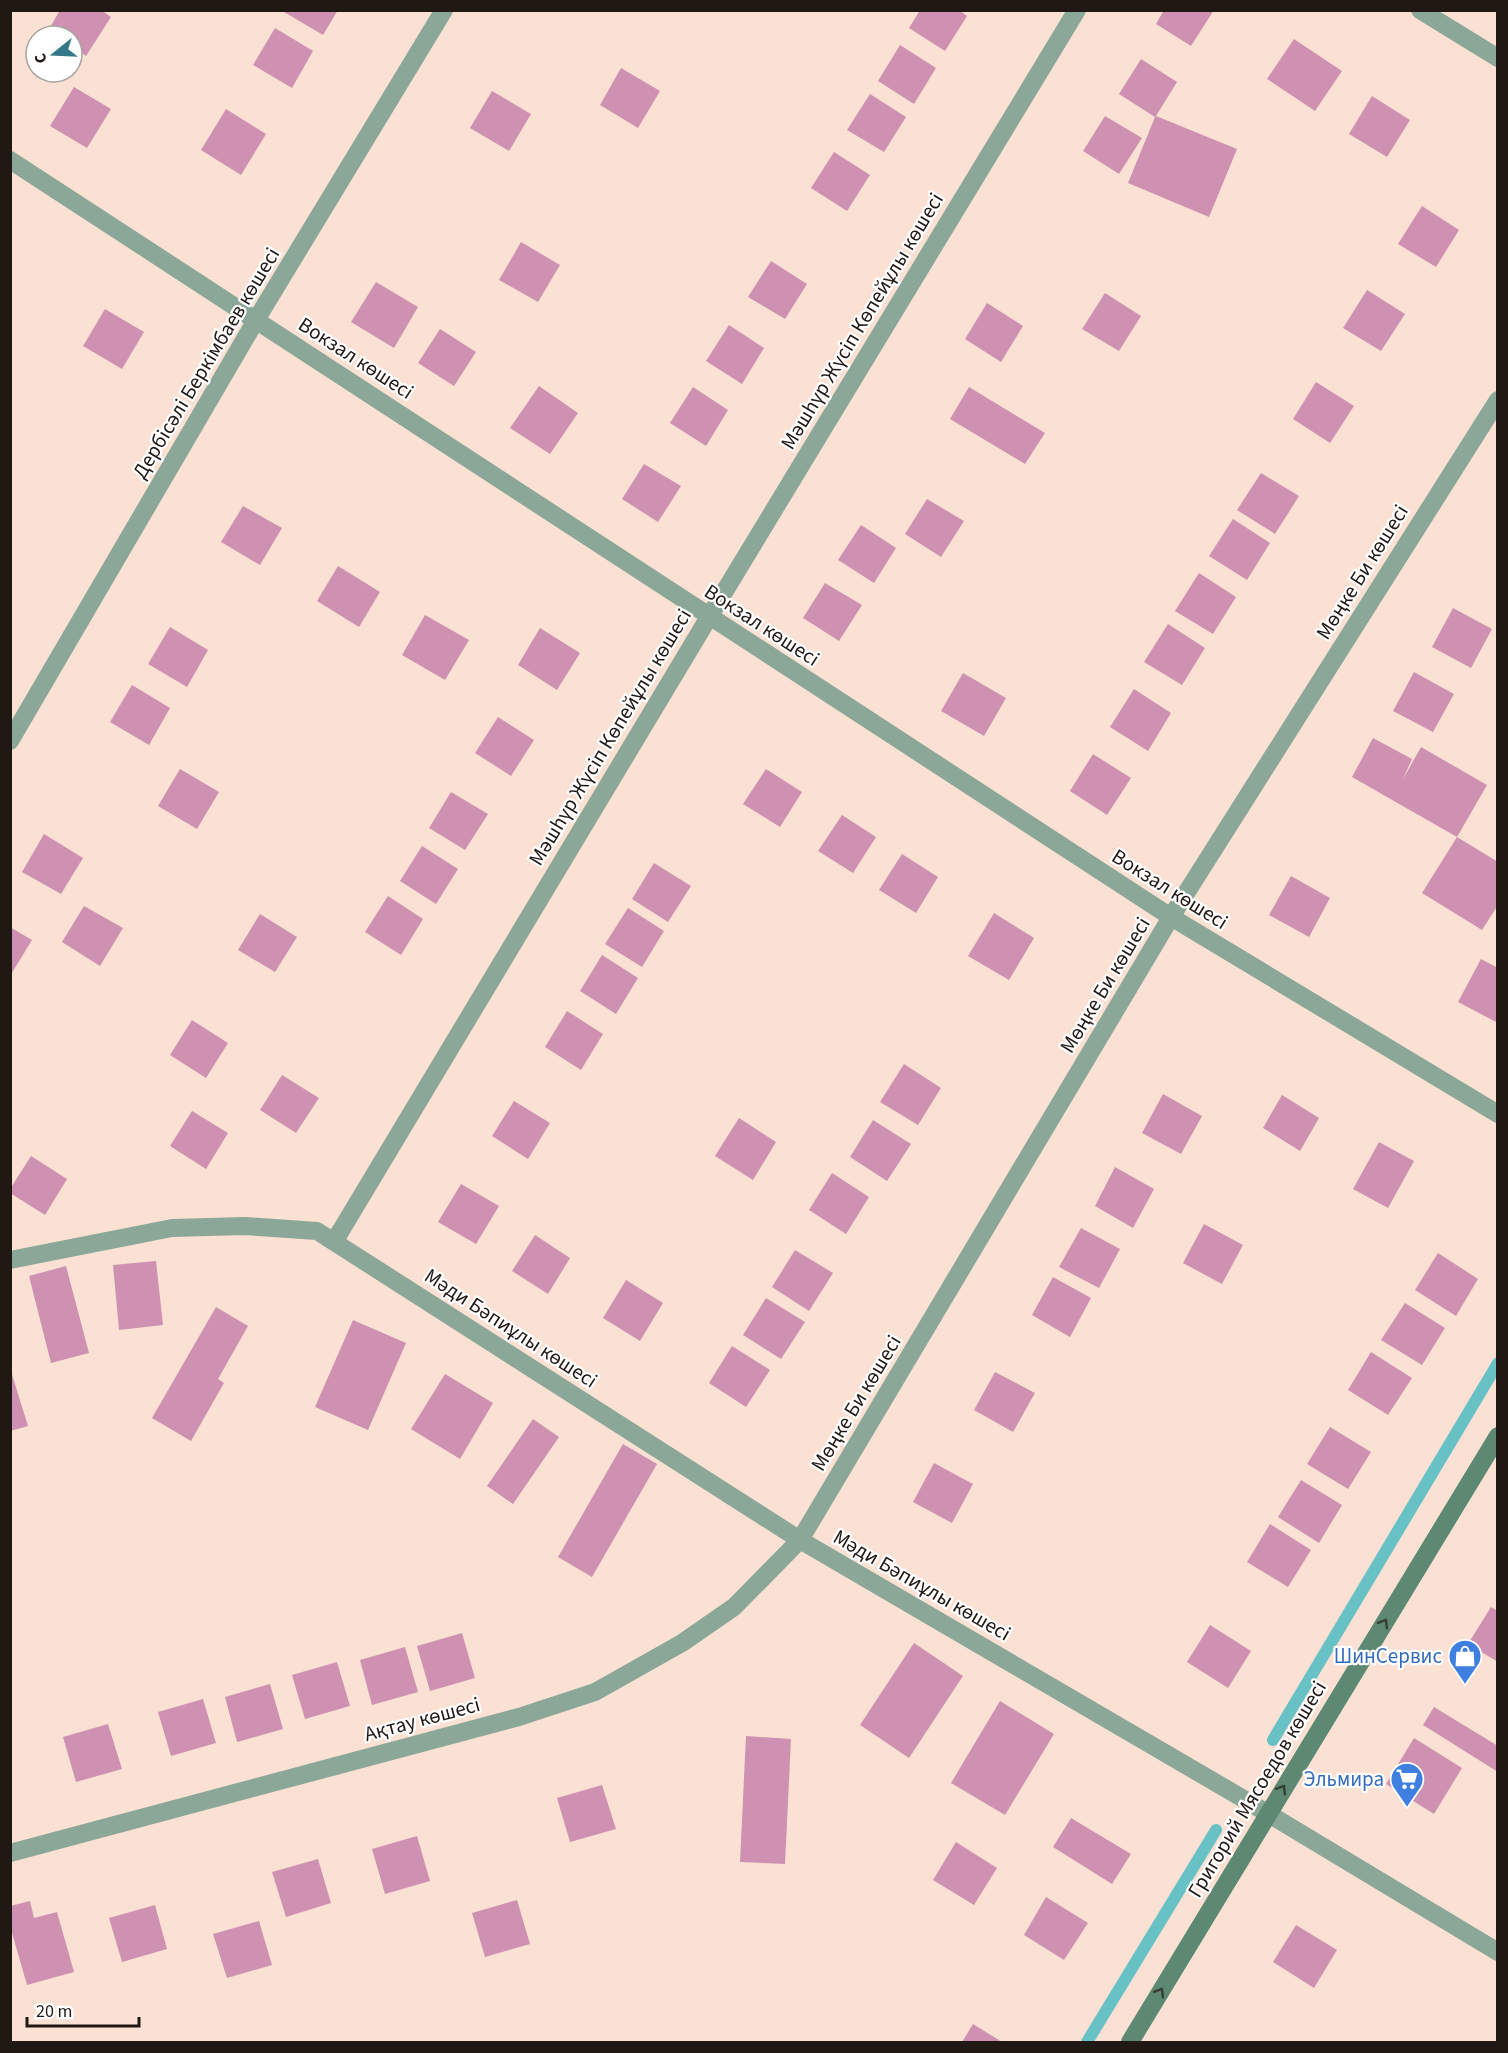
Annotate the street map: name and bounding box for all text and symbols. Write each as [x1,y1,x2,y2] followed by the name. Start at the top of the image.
[24,24,84,84] north arrow
[29,50,53,66] text: С
[773,187,951,455] street label: Мәшһүр Жүсіп Көпейұлы көшесі
[125,242,287,484] street label: Дербісәлі Беркімбаев көшесі
[293,309,419,407] street label: Вокзал көшесі
[1309,499,1415,645] street label: Мөңке Би көшесі
[699,576,825,674] street label: Вокзал көшесі
[521,603,699,871] street label: Мәшһүр Жүсіп Көпейұлы көшесі
[1106,841,1234,937] street label: Вокзал көшесі
[1053,911,1157,1059] street label: Мөңке Би көшесі
[419,1261,603,1395] street label: Мәди Бәпиұлы көшесі
[804,1329,908,1477] street label: Мөңке Би көшесі
[828,1522,1016,1648] street label: Мәди Бәпиұлы көшесі
[1376,1619,1388,1629] one-way arrow
[1447,1638,1483,1685] shop icon: ШинСервис
[1334,1641,1442,1671] place label: ШинСервис
[1180,1675,1334,1903] street label: Григорий Мясоедов көшесі
[361,1689,483,1749] street label: Ақтау көшесі
[1389,1761,1425,1808] supermarket icon: Эльмира
[1304,1764,1384,1794] place label: Эльмира
[1275,1785,1287,1795] one-way arrow
[1153,1988,1164,1998] one-way arrow
[27,1990,140,2028] scale bar
[36,1999,72,2024] text: 20 m

